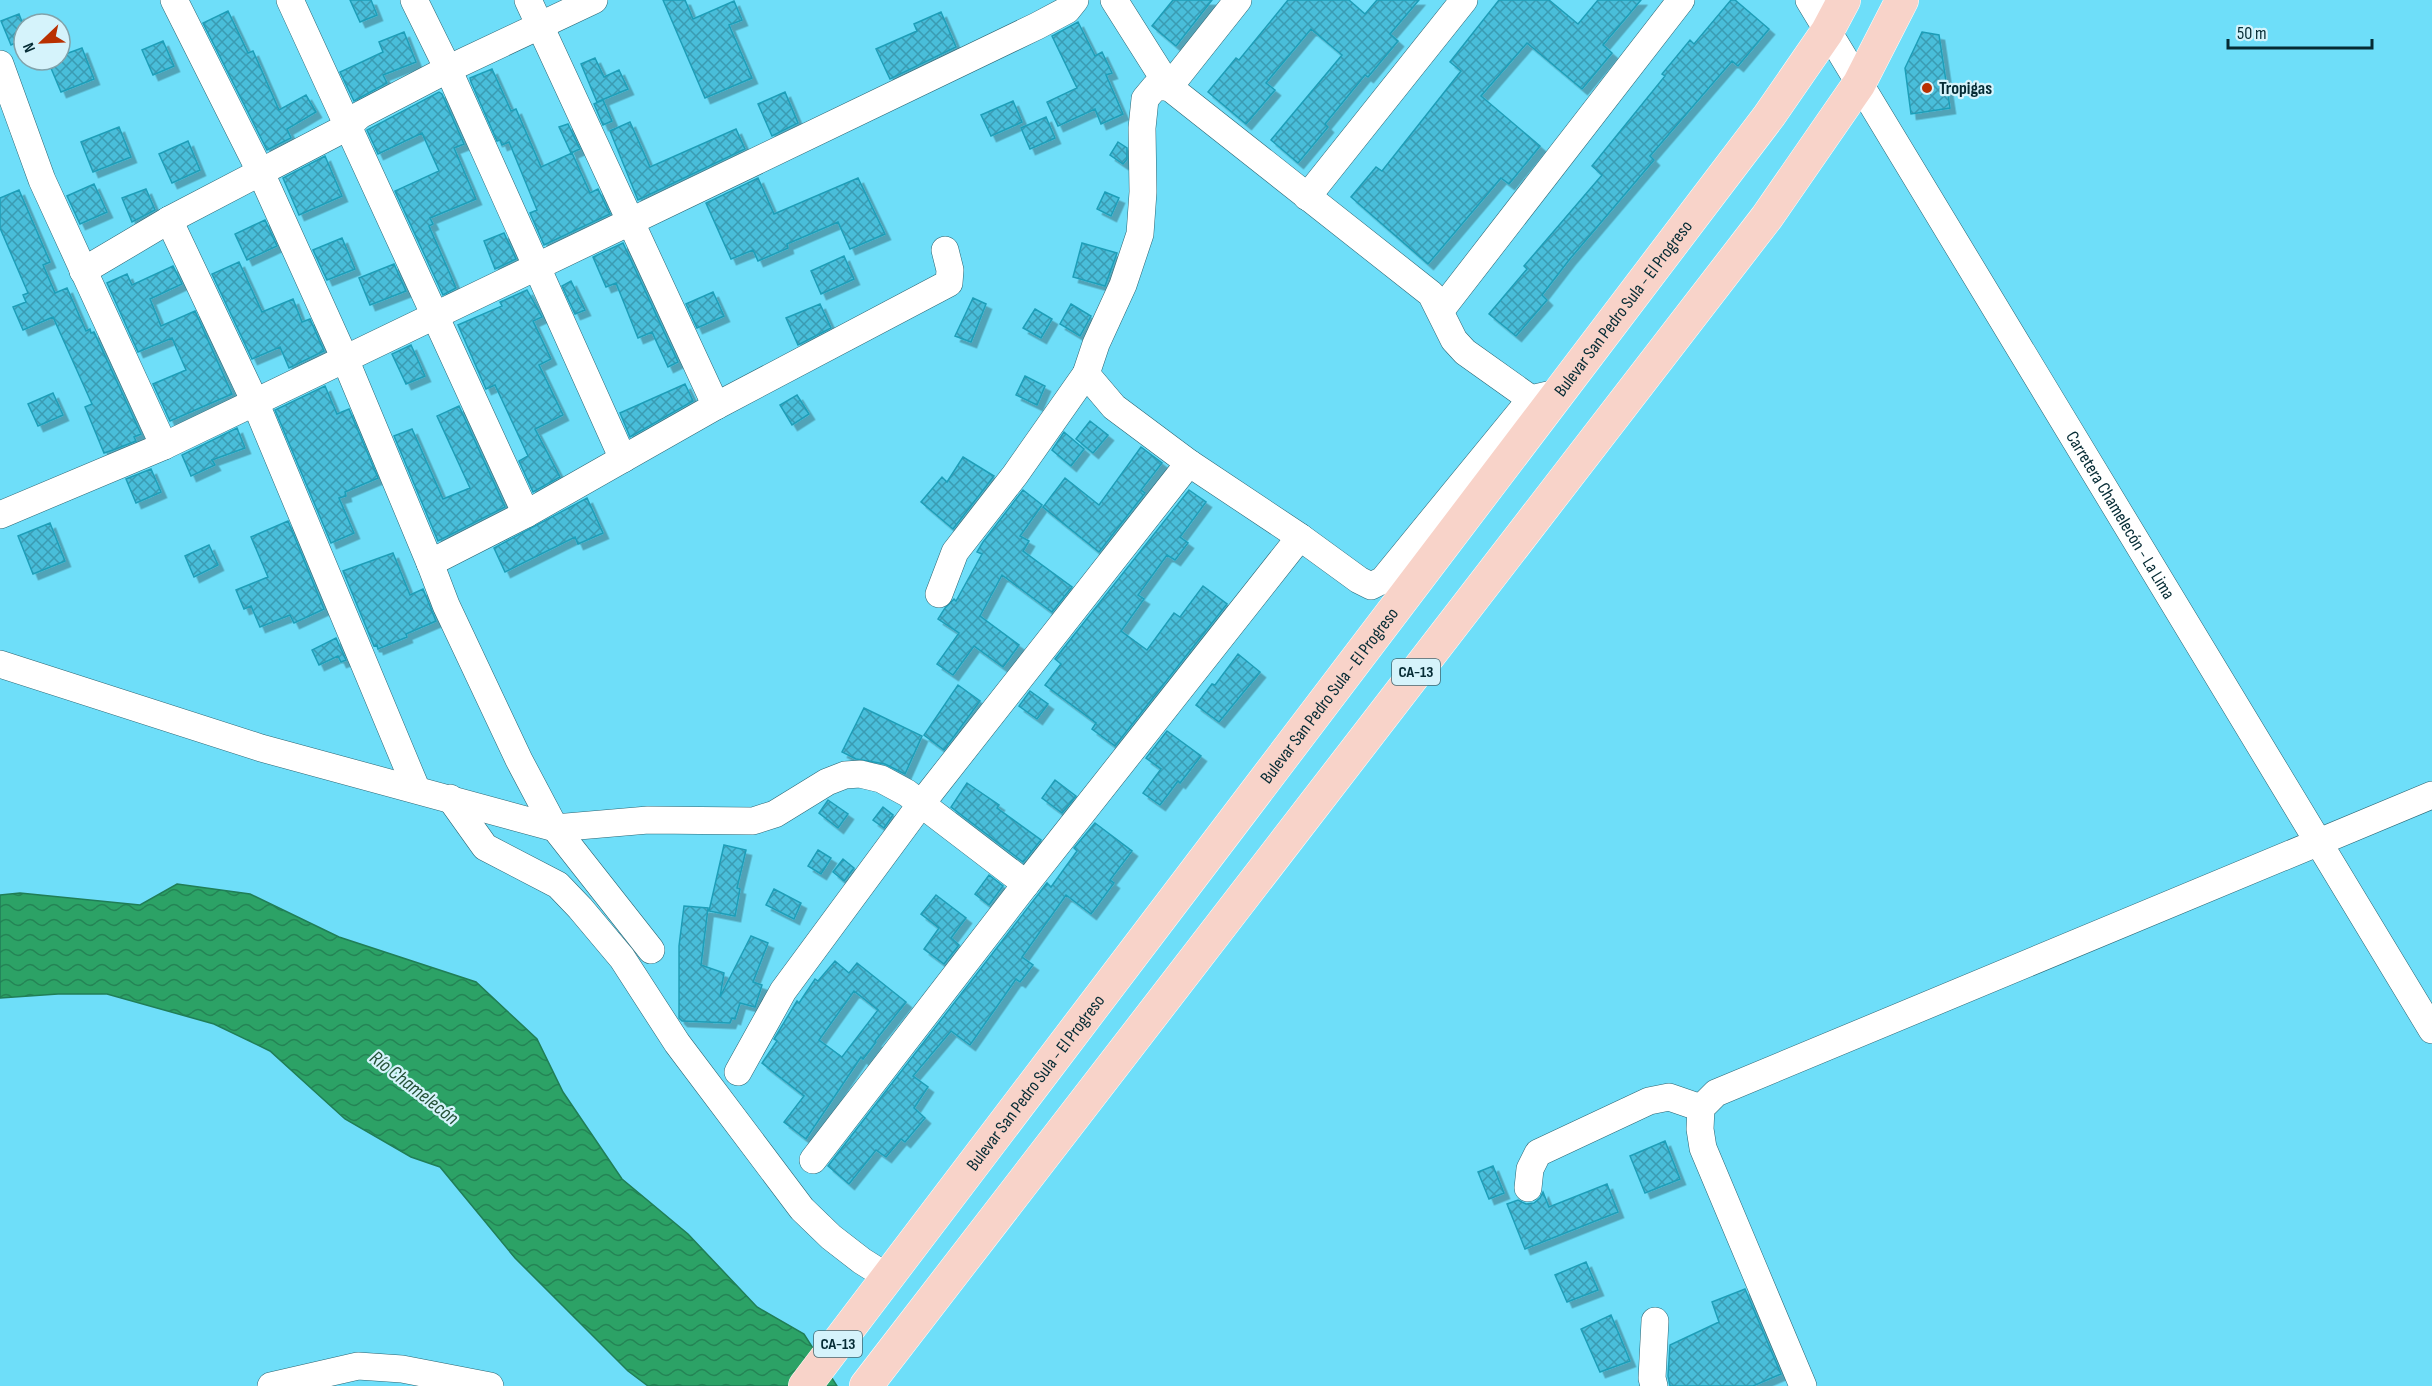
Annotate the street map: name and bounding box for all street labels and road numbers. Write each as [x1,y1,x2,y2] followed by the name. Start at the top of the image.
[1550,216,1697,400] street label: Bulevar San Pedro Sula - El Progreso
[2062,427,2179,603] street label: Carretera Chamelecón - La Lima
[1256,603,1403,788] street label: Bulevar San Pedro Sula - El Progreso
[1392,659,1440,685] road number: CA-13
[962,990,1109,1175] street label: Bulevar San Pedro Sula - El Progreso
[814,1331,862,1357] road number: CA-13

